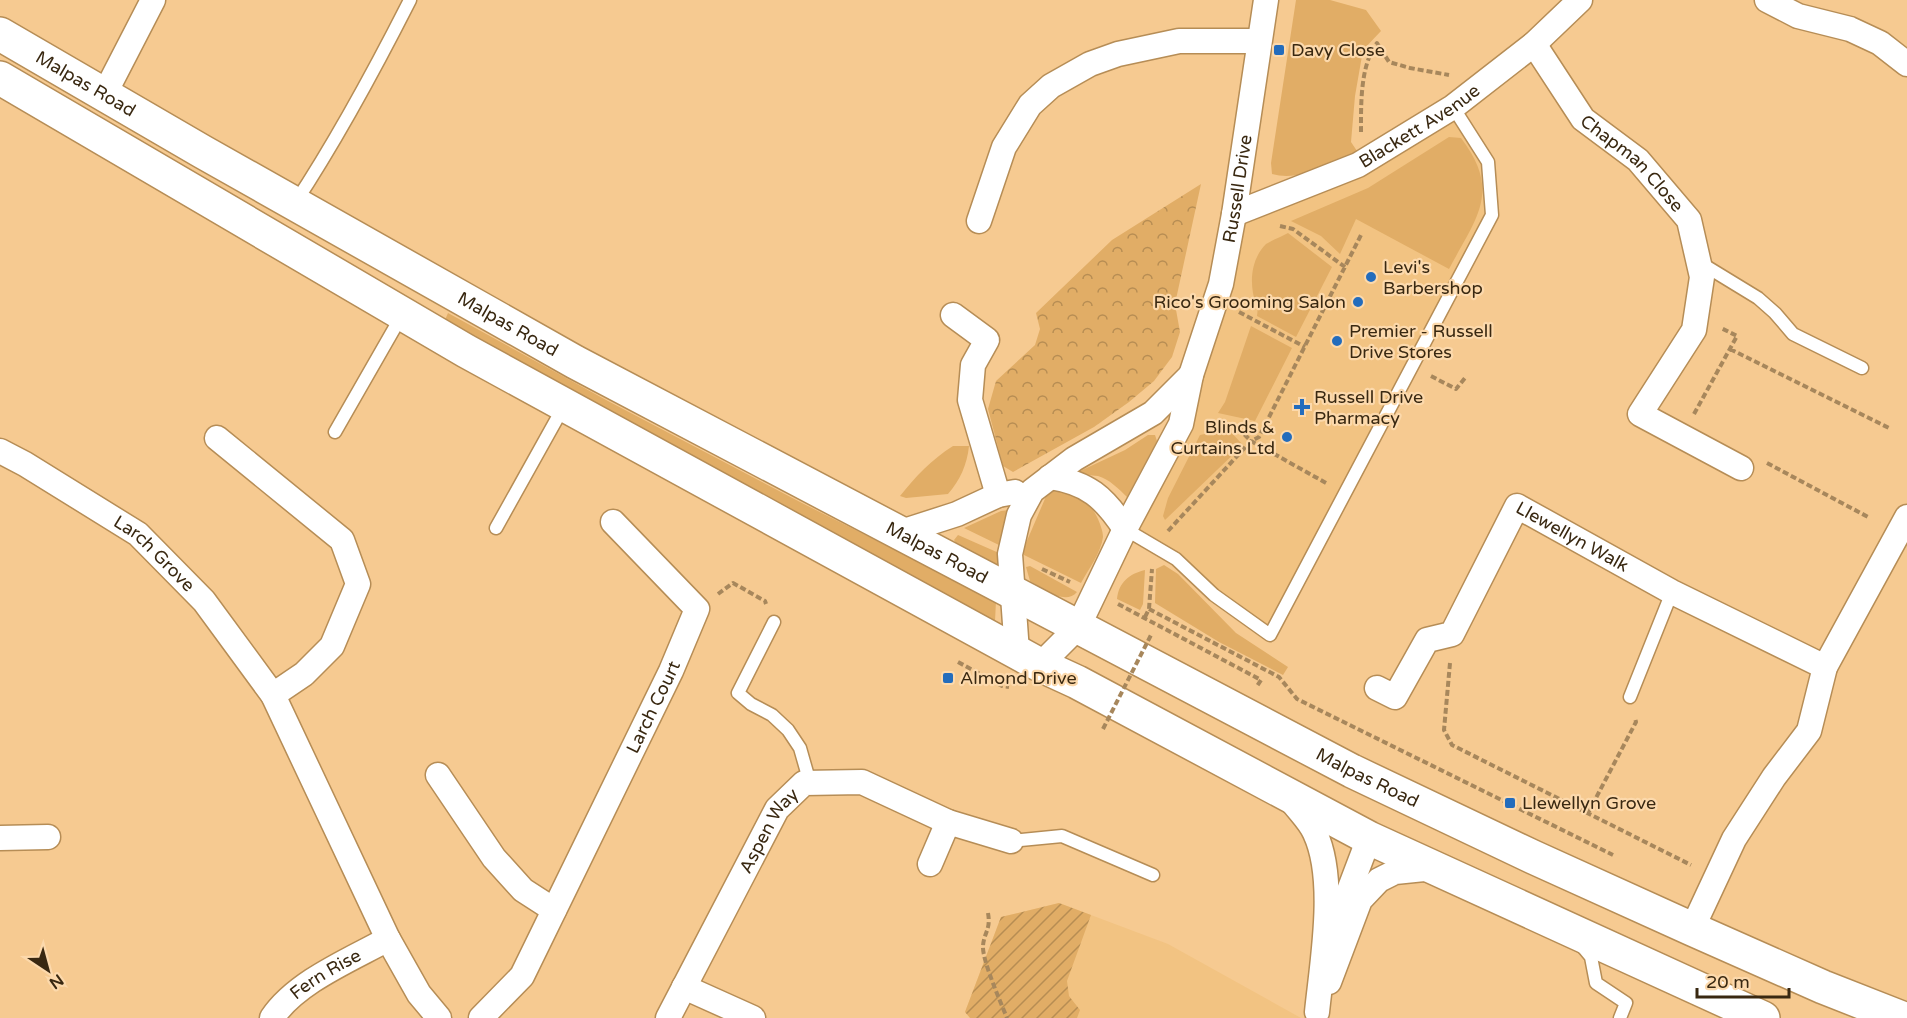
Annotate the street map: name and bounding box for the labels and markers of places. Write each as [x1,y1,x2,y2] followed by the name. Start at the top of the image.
[1291,39,1385,61] place label: Davy Close
[1272,43,1286,57] marker: Davy Close
[1383,256,1483,299] place label: Levi's Barbershop
[1364,270,1378,284] marker: Levi's Barbershop
[1153,291,1346,313] place label: Rico's Grooming Salon
[1351,295,1365,309] marker: Rico's Grooming Salon
[1349,320,1493,363] place label: Premier - Russell Drive Stores
[1330,334,1344,348] marker: Premier - Russell Drive Stores
[1314,386,1423,429] place label: Russell Drive Pharmacy
[1295,400,1309,414] marker: Russell Drive Pharmacy
[1171,416,1275,459] place label: Blinds & Curtains Ltd
[1280,430,1294,444] marker: Blinds & Curtains Ltd
[960,667,1077,689] place label: Almond Drive
[941,671,955,685] marker: Almond Drive
[1522,792,1656,814] place label: Llewellyn Grove
[1503,796,1517,810] marker: Llewellyn Grove

